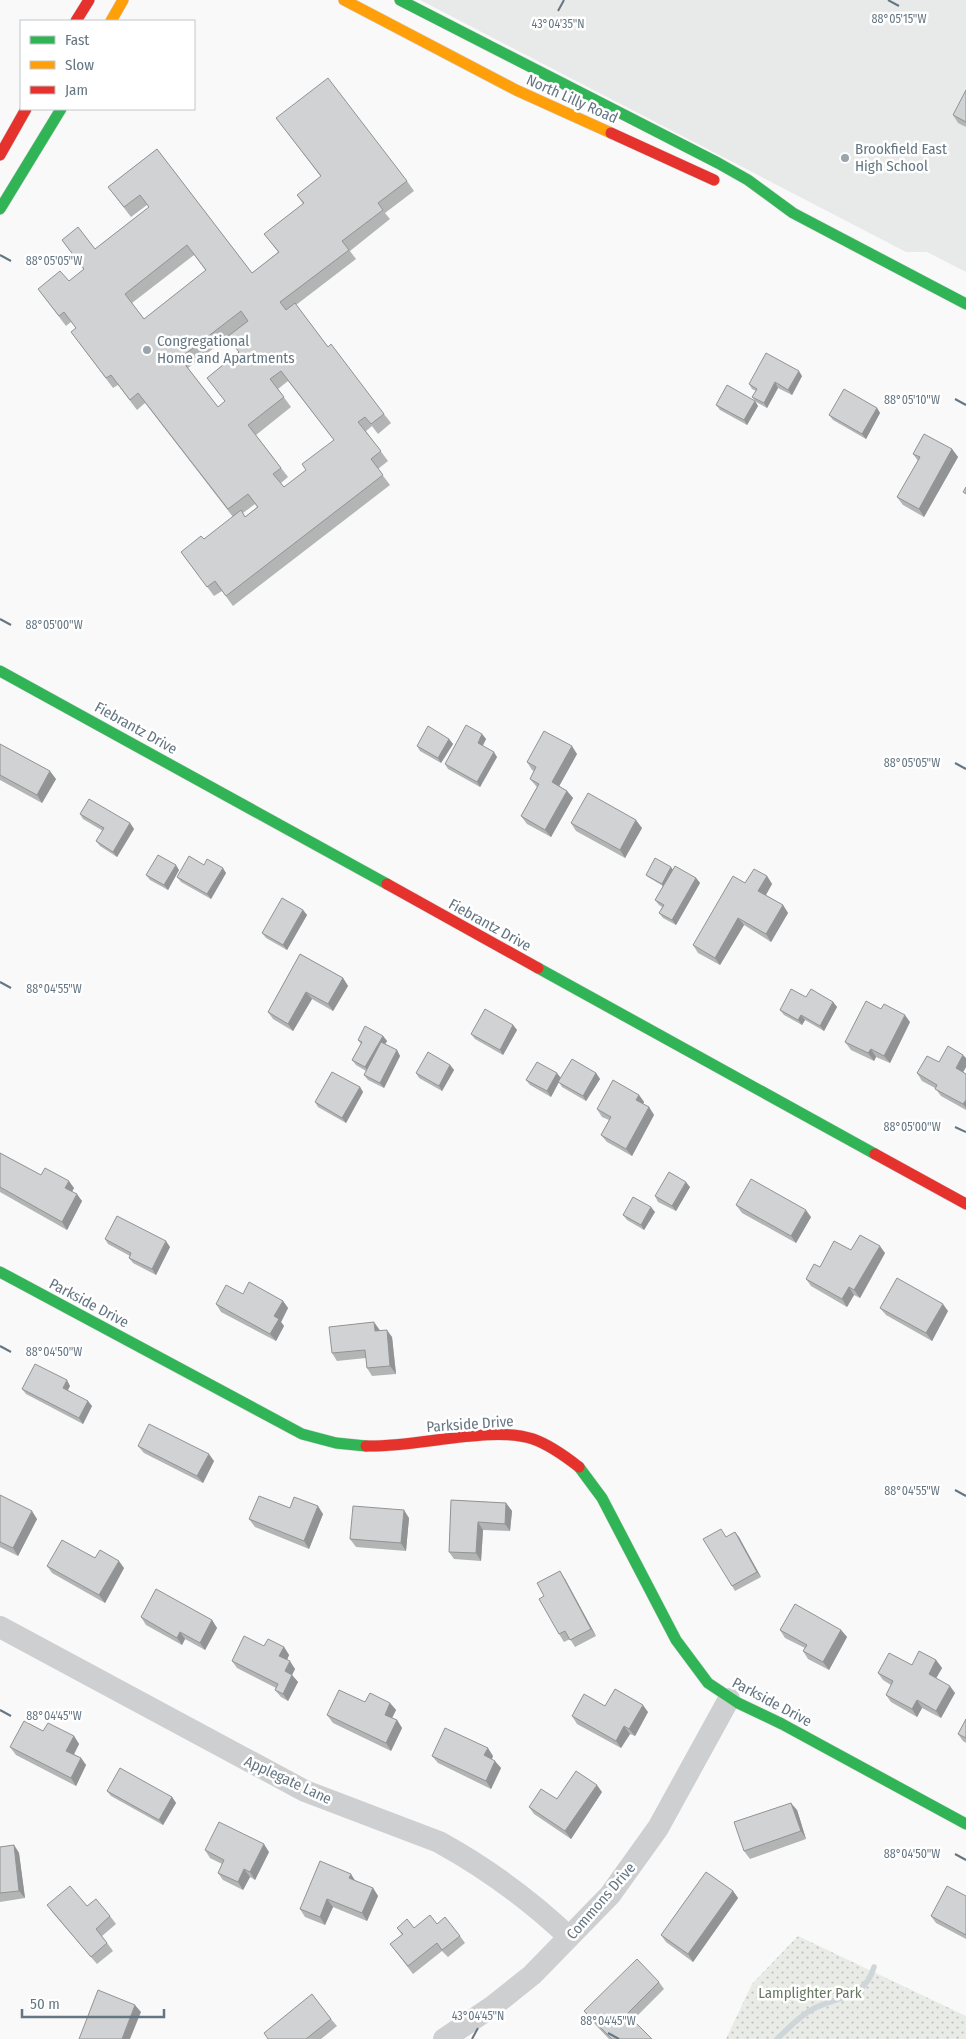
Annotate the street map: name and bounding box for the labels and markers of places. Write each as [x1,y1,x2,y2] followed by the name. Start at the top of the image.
[855,140,947,175] place label: Brookfield East High School
[839,152,851,164] marker: Brookfield East High School
[157,332,295,367] place label: Congregational Home and Apartments
[141,344,153,356] marker: Congregational Home and Apartments

